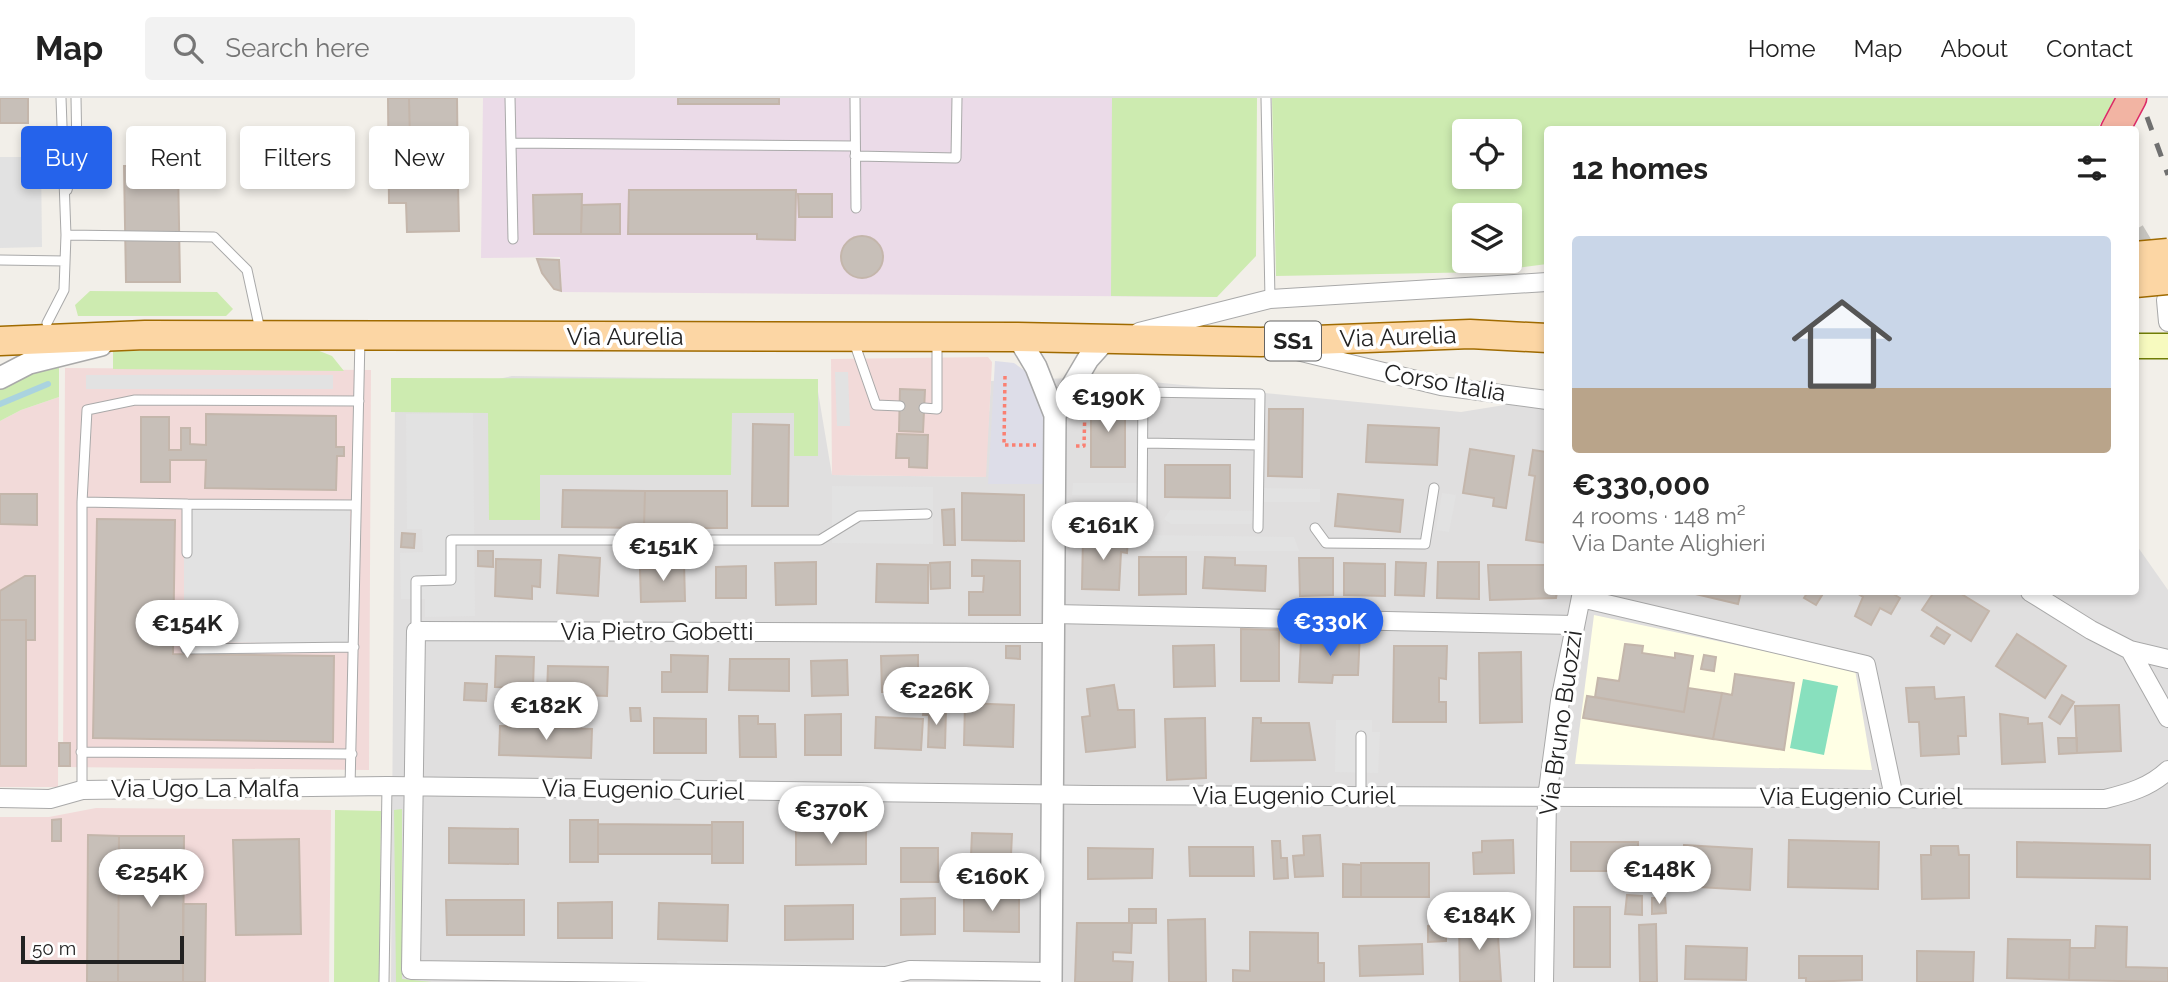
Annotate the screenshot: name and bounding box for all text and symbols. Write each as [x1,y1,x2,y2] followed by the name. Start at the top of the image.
[145,17,635,80] search box
[35,29,103,68] text: Map
[169,29,207,67] icon: search
[225,33,370,63] text: Search here
[1748,34,1816,63] text: Home
[1854,34,1902,63] text: Map
[1940,34,2008,63] text: About
[2046,34,2133,63] text: Contact
[1452,119,1522,273] map controls
[1452,119,1522,189] button: locate
[21,126,112,189] chip: Buy
[126,126,226,189] chip: Rent
[240,126,355,189] chip: Filters
[369,126,469,189] chip: New
[2073,149,2111,187] icon: filters
[1572,151,1708,186] text: 12 homes
[1452,203,1522,273] button: layers
[1779,281,1905,407] icon: home
[1339,320,1457,353] street label: Via Aurelia
[566,322,684,351] street label: Via Aurelia
[1265,322,1321,360] road number: SS1
[1382,358,1508,407] street label: Corso Italia
[1059,374,1157,434] pin: €190K
[1072,383,1144,410] text: €190K
[1572,467,1710,502] text: €330,000
[1572,502,1746,529] text: 4 rooms · 148 m²
[1054,503,1152,562] pin: €161K
[1068,511,1138,538] text: €161K
[614,524,712,583] pin: €151K
[1572,529,1765,556] text: Via Dante Alighieri
[628,532,698,559] text: €151K
[1281,598,1379,658] pin: €330K
[138,601,236,660] pin: €154K
[1293,607,1367,634] text: €330K
[152,609,222,636] text: €154K
[561,617,753,646] street label: Via Pietro Gobetti
[1533,628,1588,817] street label: Via Bruno Buozzi
[887,668,985,727] pin: €226K
[899,676,973,703] text: €226K
[497,682,595,742] pin: €182K
[510,691,582,718] text: €182K
[541,773,745,806] street label: Via Eugenio Curiel
[111,774,299,803] street label: Via Ugo La Malfa
[1193,781,1396,810] street label: Via Eugenio Curiel
[1760,782,1963,811] street label: Via Eugenio Curiel
[782,786,880,846] pin: €370K
[794,795,868,822] text: €370K
[1610,846,1708,906] pin: €148K
[102,850,200,909] pin: €254K
[943,854,1041,913] pin: €160K
[1623,855,1695,882] text: €148K
[115,858,187,885] text: €254K
[955,862,1029,889] text: €160K
[1430,892,1528,952] pin: €184K
[1443,901,1515,928] text: €184K
[21,933,184,965] scale bar
[32,937,76,959] text: 50 m

